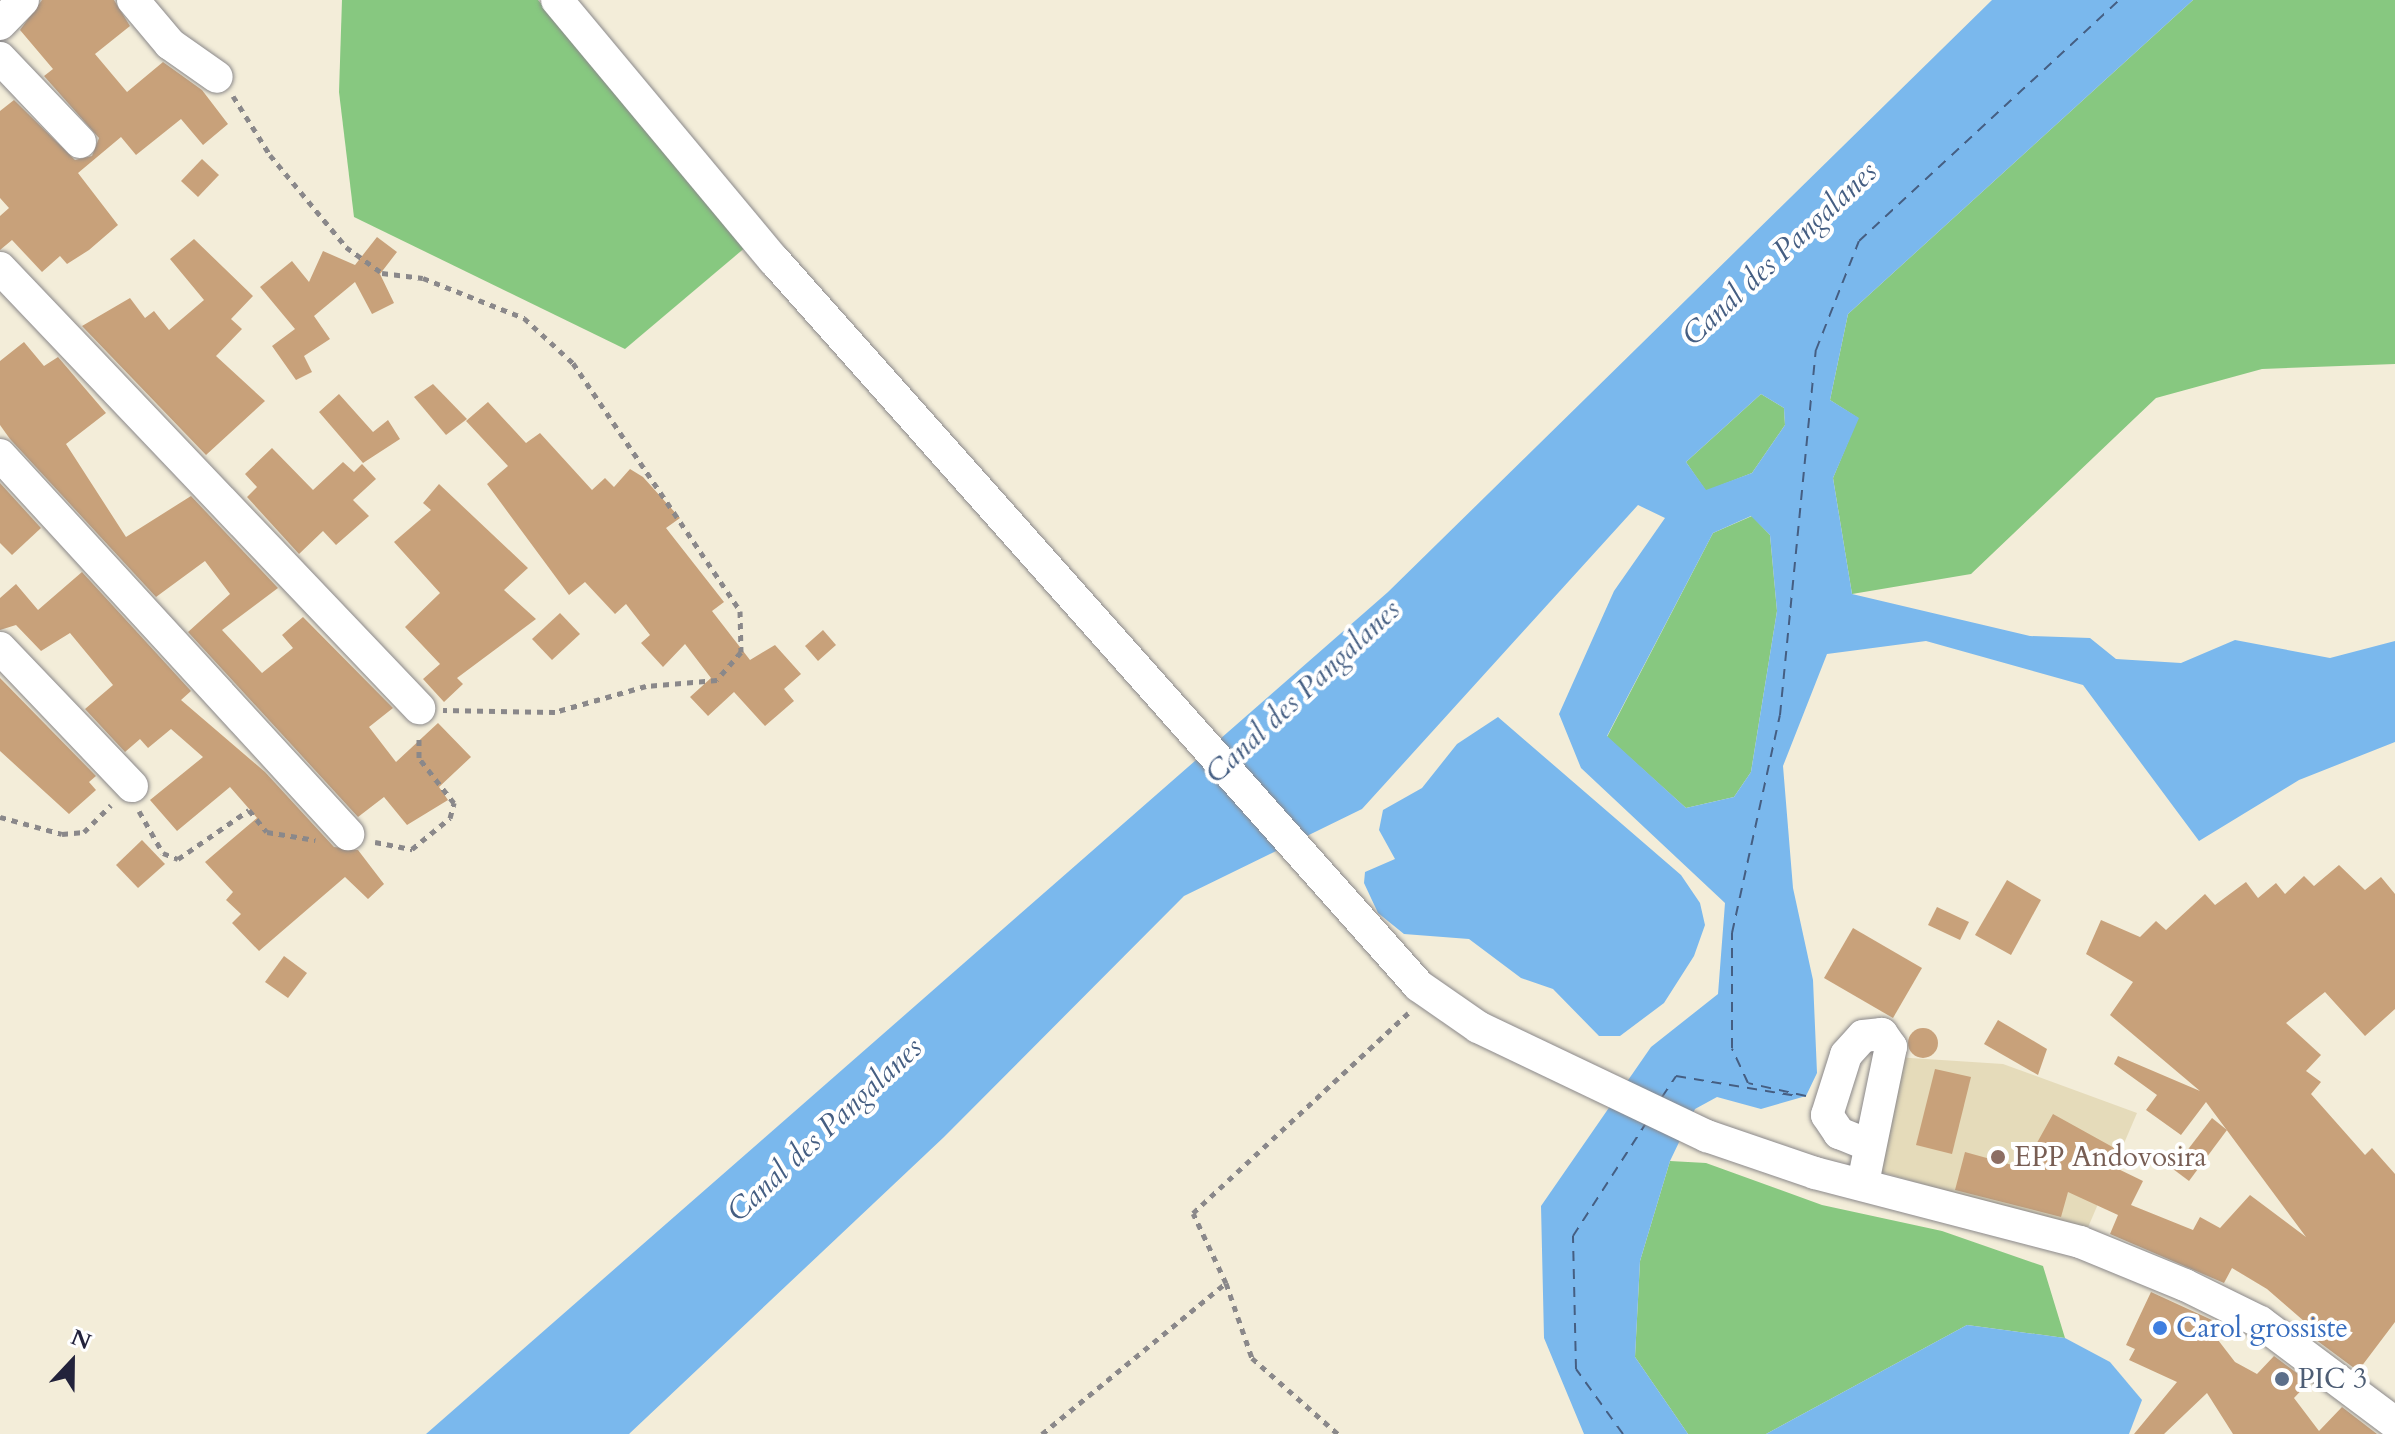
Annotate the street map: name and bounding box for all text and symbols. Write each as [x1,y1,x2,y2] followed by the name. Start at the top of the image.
[1675,154,1885,354] water label: Canal des Pangalanes
[1198,592,1408,792] water label: Canal des Pangalanes
[720,1030,930,1230] water label: Canal des Pangalanes
[2014,1140,2207,1174] place label: EPP Andovosira
[1989,1148,2007,1166] marker: EPP Andovosira
[2176,1311,2348,1345] place label: Carol grossiste
[2151,1319,2169,1337] marker: Carol grossiste
[32,1322,112,1402] north arrow
[67,1322,95,1357] text: N
[2298,1362,2367,1396] place label: PIC 3
[2273,1370,2291,1388] marker: PIC 3

